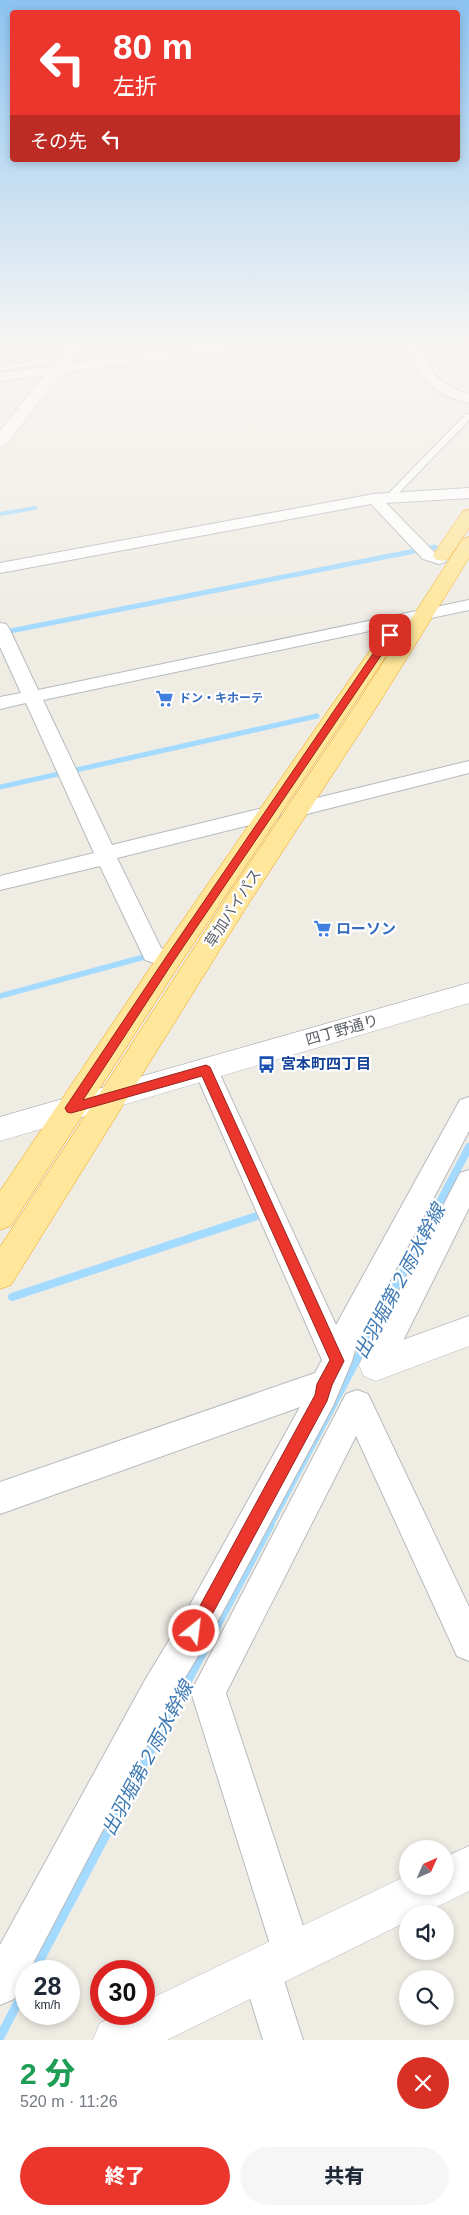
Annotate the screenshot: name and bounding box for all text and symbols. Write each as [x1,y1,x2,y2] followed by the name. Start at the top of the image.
[113,27,193,66] text: 80 m
[30,30,95,95] icon: left
[113,74,157,99] text: 左折
[97,125,125,153] icon: left
[30,131,87,152] text: その先
[369,614,411,656] pin
[376,621,404,649] icon: arrive
[155,688,175,708] supermarket icon: ドン・キホーテ
[179,691,263,705] place label: ドン・キホーテ
[201,865,264,950] street label: 草加バイパス
[312,919,332,939] supermarket icon: ローソン
[336,920,396,937] place label: ローソン
[303,1011,380,1048] street label: 四丁野通り
[257,1054,277,1074] bus stop icon: 宮本町四丁目
[281,1055,371,1072] place label: 宮本町四丁目
[350,1199,450,1362] water label: 出羽堀第２雨水幹線
[167,1604,219,1656] position arrow
[98,1676,198,1839] water label: 出羽堀第２雨水幹線
[399,1840,454,1895] north arrow
[399,1840,454,2025] map controls
[399,1905,454,1960] button: sound
[90,1960,155,2025] speed limit sign: 30
[399,1970,454,2025] button: search
[34,1972,61,2000] text: 28
[34,1998,61,2012] text: km/h
[20,2057,75,2090] text: 2 分
[397,2057,449,2109] button: close
[20,2093,118,2110] text: 520 m · 11:26
[20,2147,230,2205] button: 終了
[240,2147,449,2205] button: 共有

